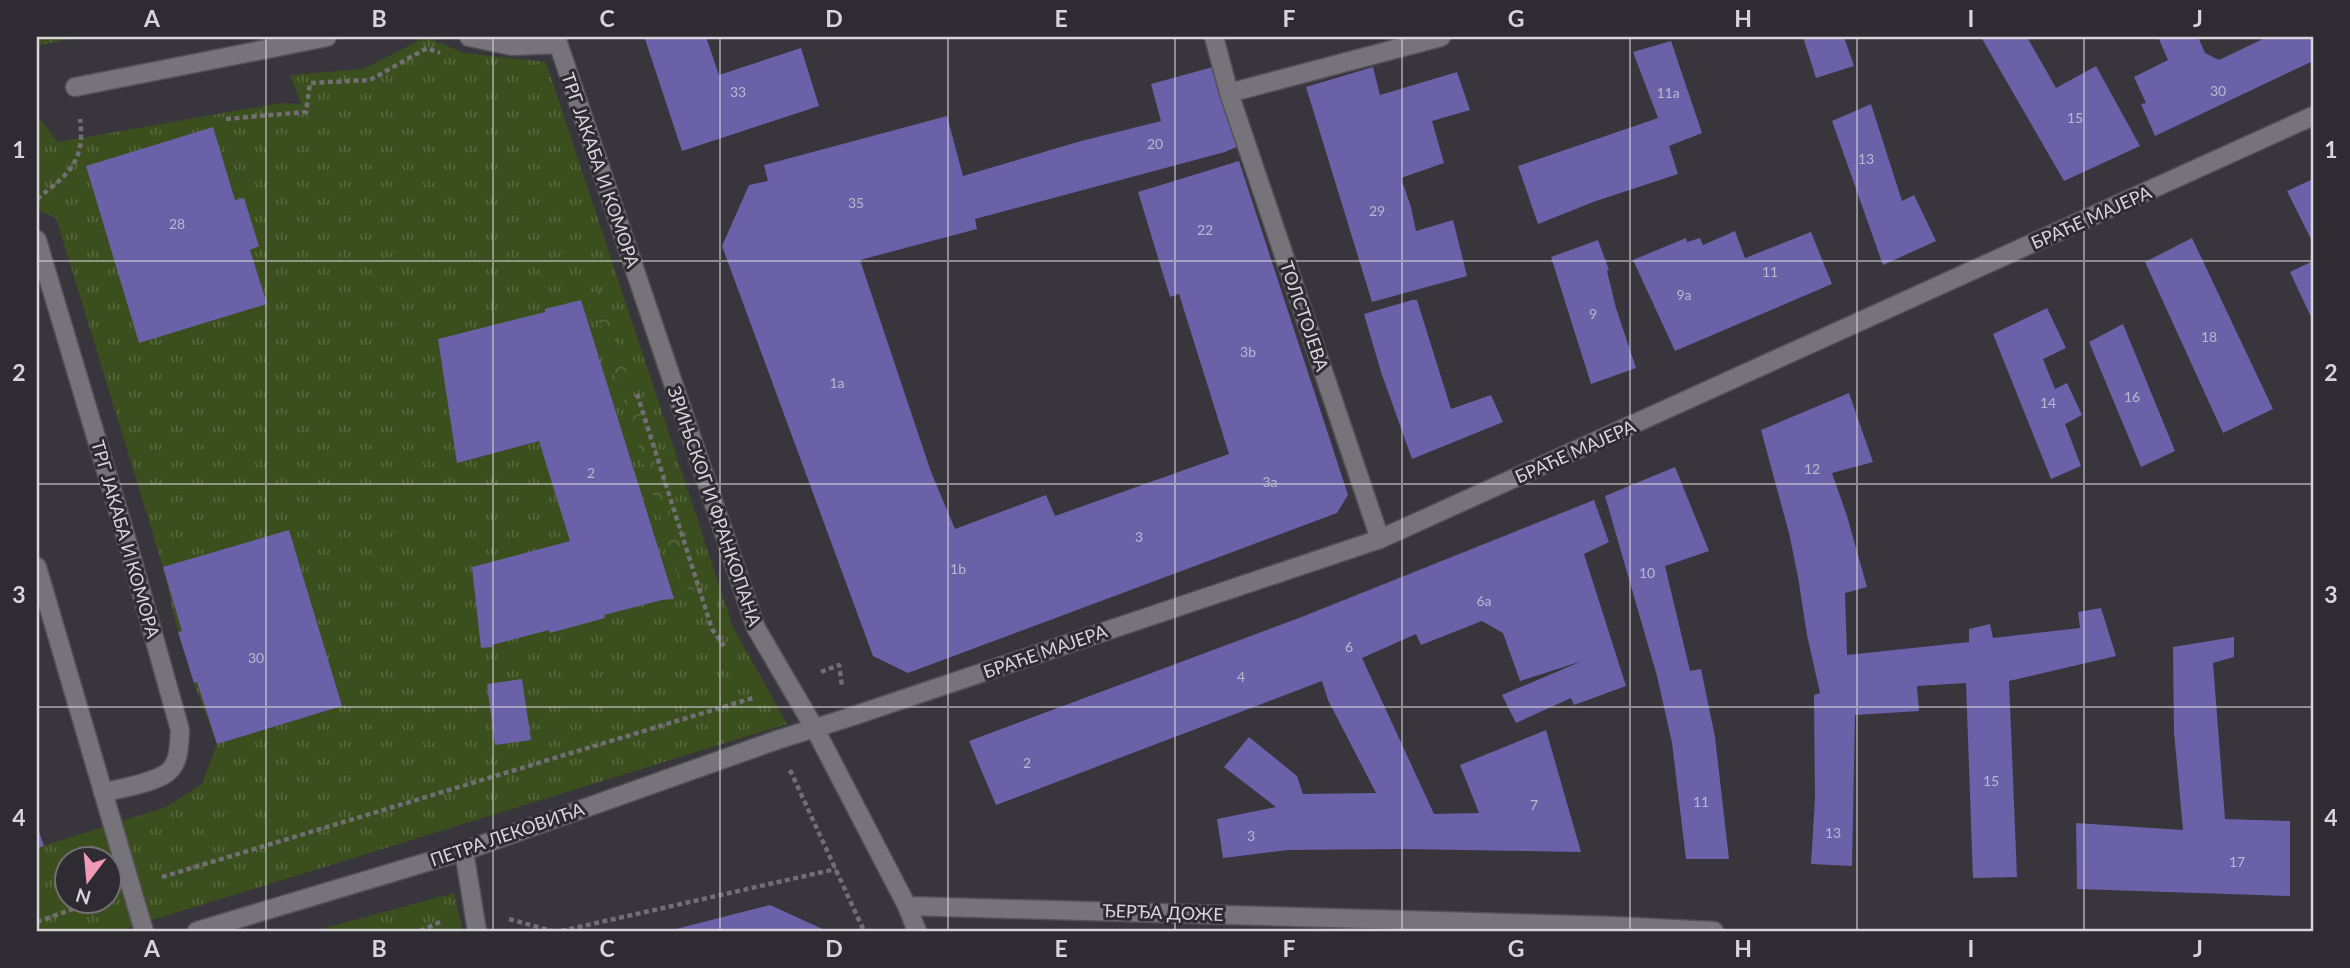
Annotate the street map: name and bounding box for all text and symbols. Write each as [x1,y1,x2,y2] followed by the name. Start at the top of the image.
[143,4,161,32] text: A
[371,4,387,32] text: B
[599,4,615,32] text: C
[825,4,843,32] text: D
[1054,4,1068,32] text: E
[1282,4,1296,32] text: F
[1508,4,1524,32] text: G
[1734,4,1752,32] text: H
[1968,4,1974,32] text: I
[2193,4,2203,32] text: J
[557,70,645,271] street label: ТРГ ЈАКАБА И КОМОРА
[2210,82,2226,99] house number: 30
[730,83,746,100] house number: 33
[1656,84,1680,101] house number: 11a
[2067,109,2083,126] house number: 15
[12,135,26,163] text: 1
[1147,135,1163,152] house number: 20
[2324,135,2338,163] text: 1
[1858,150,1874,167] house number: 13
[2027,180,2155,253] street label: БРАЋЕ МАЈЕРА
[848,194,864,211] house number: 35
[1369,202,1385,219] house number: 29
[169,215,185,232] house number: 28
[1197,221,1213,238] house number: 22
[1276,258,1334,375] street label: ТОЛСТОЈЕВА
[1762,263,1778,280] house number: 11
[1676,286,1692,303] house number: 9a
[1589,305,1597,322] house number: 9
[2201,328,2217,345] house number: 18
[1240,343,1256,360] house number: 3b
[12,358,26,386] text: 2
[2324,358,2338,386] text: 2
[829,374,845,391] house number: 1a
[664,383,767,630] street label: ЗРИЊСКОГ И ФРАНКОПАНА
[2124,388,2140,405] house number: 16
[2040,394,2056,411] house number: 14
[1511,414,1639,487] street label: БРАЋЕ МАЈЕРА
[87,438,165,641] street label: ТРГ ЈАКАБА И КОМОРА
[1804,460,1820,477] house number: 12
[587,464,595,481] house number: 2
[1262,473,1278,490] house number: 3a
[1135,528,1143,545] house number: 3
[950,560,966,577] house number: 1b
[1639,564,1655,581] house number: 10
[12,580,26,608] text: 3
[2324,580,2338,608] text: 3
[1476,592,1492,609] house number: 6a
[980,619,1111,682] street label: БРАЋЕ МАЈЕРА
[1345,638,1353,655] house number: 6
[248,649,264,666] house number: 30
[1237,668,1245,685] house number: 4
[1023,754,1031,771] house number: 2
[1983,772,1999,789] house number: 15
[1693,793,1709,810] house number: 11
[1530,796,1538,813] house number: 7
[427,797,588,871] street label: ПЕТРА ЛЕКОВИЋА
[12,803,26,831] text: 4
[2324,803,2338,831] text: 4
[1825,824,1841,841] house number: 13
[1247,827,1255,844] house number: 3
[52,846,122,916] north arrow
[2229,853,2245,870] house number: 17
[73,884,93,910] text: N
[1102,899,1224,925] street label: ЂЕРЂА ДОЖЕ
[143,934,161,962] text: A
[371,934,387,962] text: B
[599,934,615,962] text: C
[825,934,843,962] text: D
[1054,934,1068,962] text: E
[1282,934,1296,962] text: F
[1508,934,1524,962] text: G
[1734,934,1752,962] text: H
[1968,934,1974,962] text: I
[2193,934,2203,962] text: J

